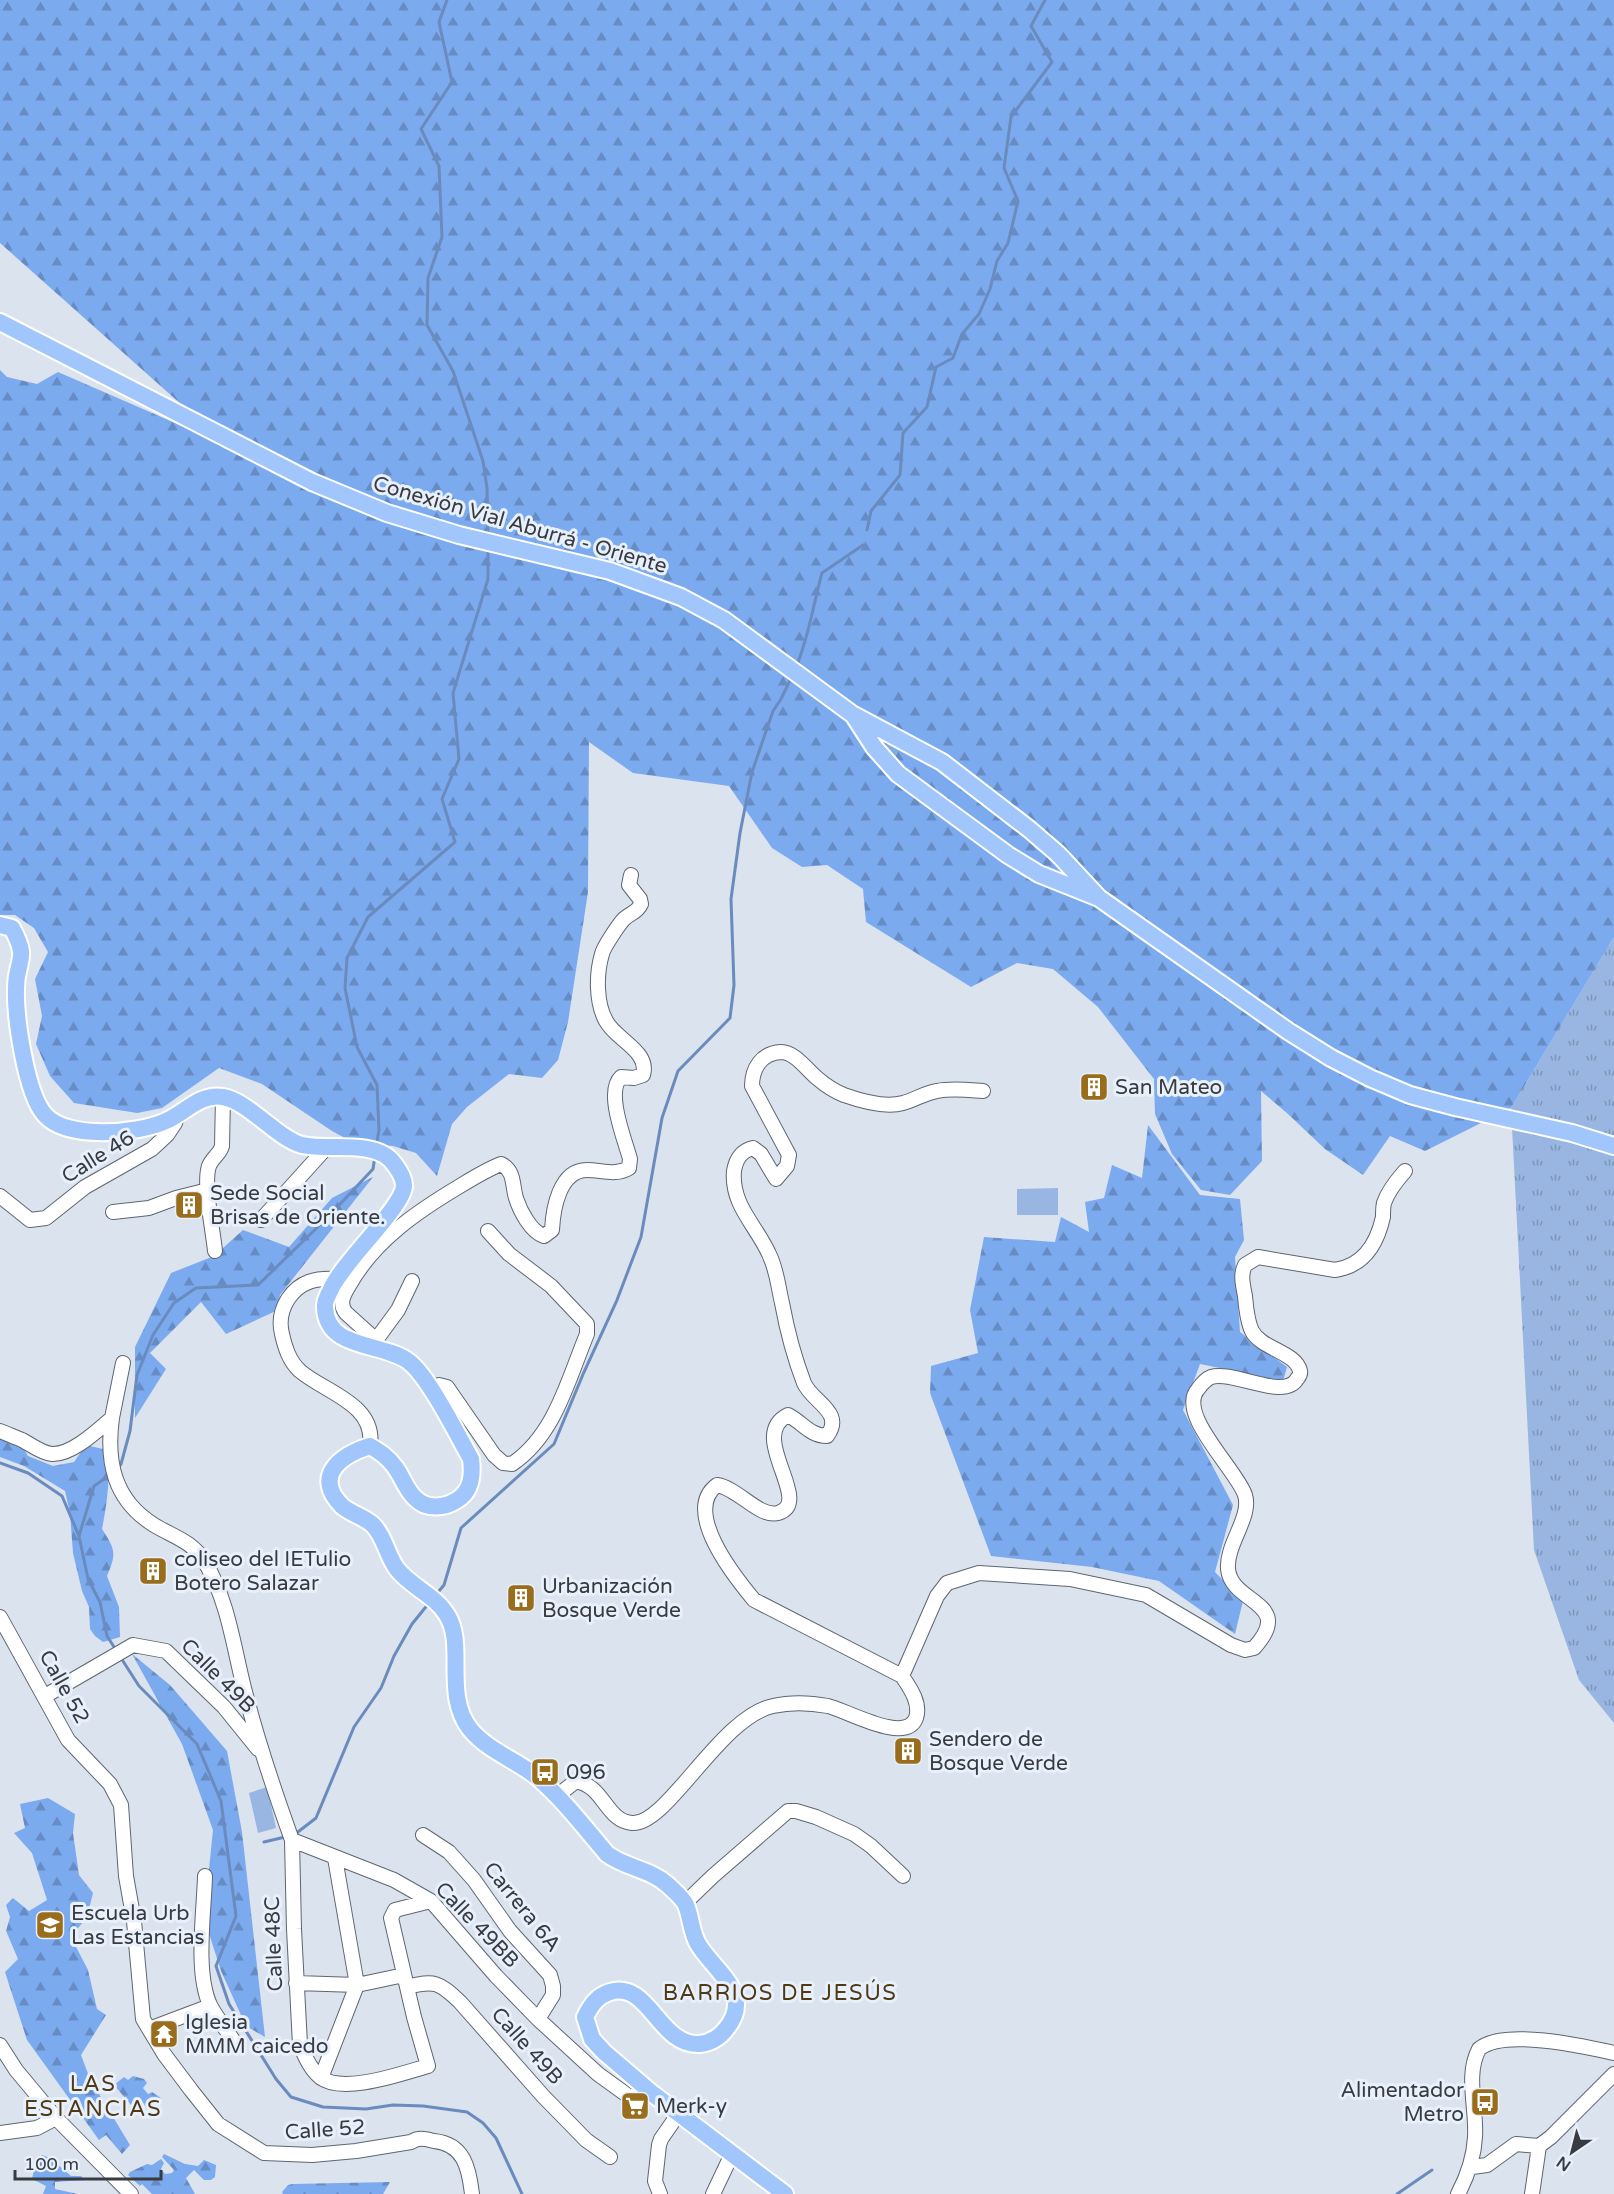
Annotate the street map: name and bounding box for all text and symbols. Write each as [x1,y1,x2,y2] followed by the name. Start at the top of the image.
[370,471,670,579] street label: Conexión Vial Aburrá - Oriente
[1078,1071,1110,1103] building icon: San Mateo
[1115,1075,1222,1100] place label: San Mateo
[57,1125,139,1189] street label: Calle 46
[210,1181,385,1230] place label: Sede Social Brisas de Oriente.
[173,1189,205,1221] building icon: Sede Social Brisas de Oriente.
[174,1547,351,1596] place label: coliseo del IETulio Botero Salazar
[137,1555,169,1587] building icon: coliseo del IETulio Botero Salazar
[542,1574,681,1623] place label: Urbanización Bosque Verde
[505,1582,537,1614] building icon: Urbanización Bosque Verde
[176,1634,260,1718] street label: Calle 49B
[34,1646,94,1728] street label: Calle 52
[929,1727,1068,1776] place label: Sendero de Bosque Verde
[892,1735,924,1767] building icon: Sendero de Bosque Verde
[529,1756,561,1788] bus stop icon: 096
[566,1760,606,1785] place label: 096
[478,1857,566,1957] street label: Carrera 6A
[430,1877,524,1973] street label: Calle 49BB
[260,1896,288,1992] street label: Calle 48C
[71,1901,205,1950] place label: Escuela Urb Las Estancias
[34,1909,66,1941] school or university icon: Escuela Urb Las Estancias
[663,1979,897,2006] district label: BARRIOS DE JESÚS
[486,2002,568,2090] street label: Calle 49B
[185,2010,329,2059] place label: Iglesia MMM caicedo
[148,2018,180,2050] temple icon: Iglesia MMM caicedo
[24,2071,162,2122] district label: LAS ESTANCIAS
[1340,2078,1464,2127] place label: Alimentador Metro
[1469,2086,1501,2118] bus stop icon: Alimentador Metro
[619,2090,651,2122] supermarket icon: Merk-y
[656,2094,727,2119] place label: Merk-y
[284,2115,366,2145] street label: Calle 52
[1542,2122,1602,2182] north arrow
[15,2143,160,2181] scale bar
[1553,2152,1575,2175] text: N
[24,2153,79,2175] text: 100 m

